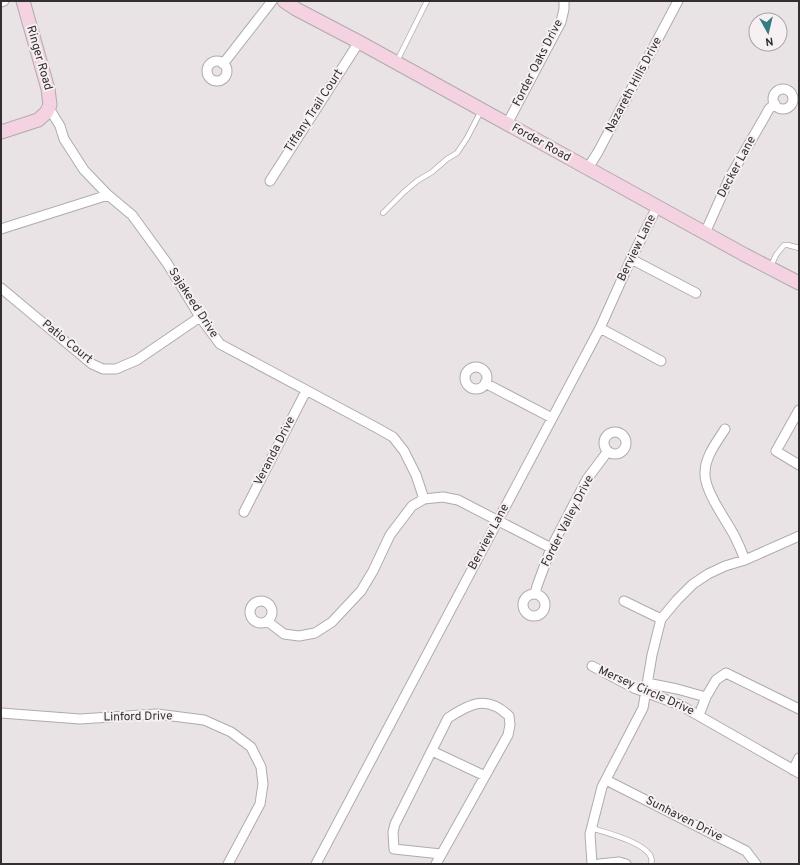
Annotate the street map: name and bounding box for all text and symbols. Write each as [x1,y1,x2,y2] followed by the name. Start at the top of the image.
[748,12,788,52] north arrow
[509,17,567,109] street label: Forder Oaks Drive
[22,24,56,92] street label: Ringer Road
[764,33,774,48] text: N
[602,34,666,136] street label: Nazareth Hills Drive
[281,66,347,156] street label: Tiffany Trail Court
[509,120,573,166] street label: Forder Road
[714,133,760,201] street label: Decker Lane
[614,212,660,284] street label: Berview Lane
[164,265,222,341] street label: Sajakeed Drive
[38,317,96,367] street label: Patio Court
[251,414,299,488] street label: Veranda Drive
[538,473,598,569] street label: Forder Valley Drive
[465,501,513,573] street label: Berview Lane
[595,663,697,719] street label: Mersey Circle Drive
[103,708,173,726] street label: Linford Drive
[643,793,725,845] street label: Sunhaven Drive

